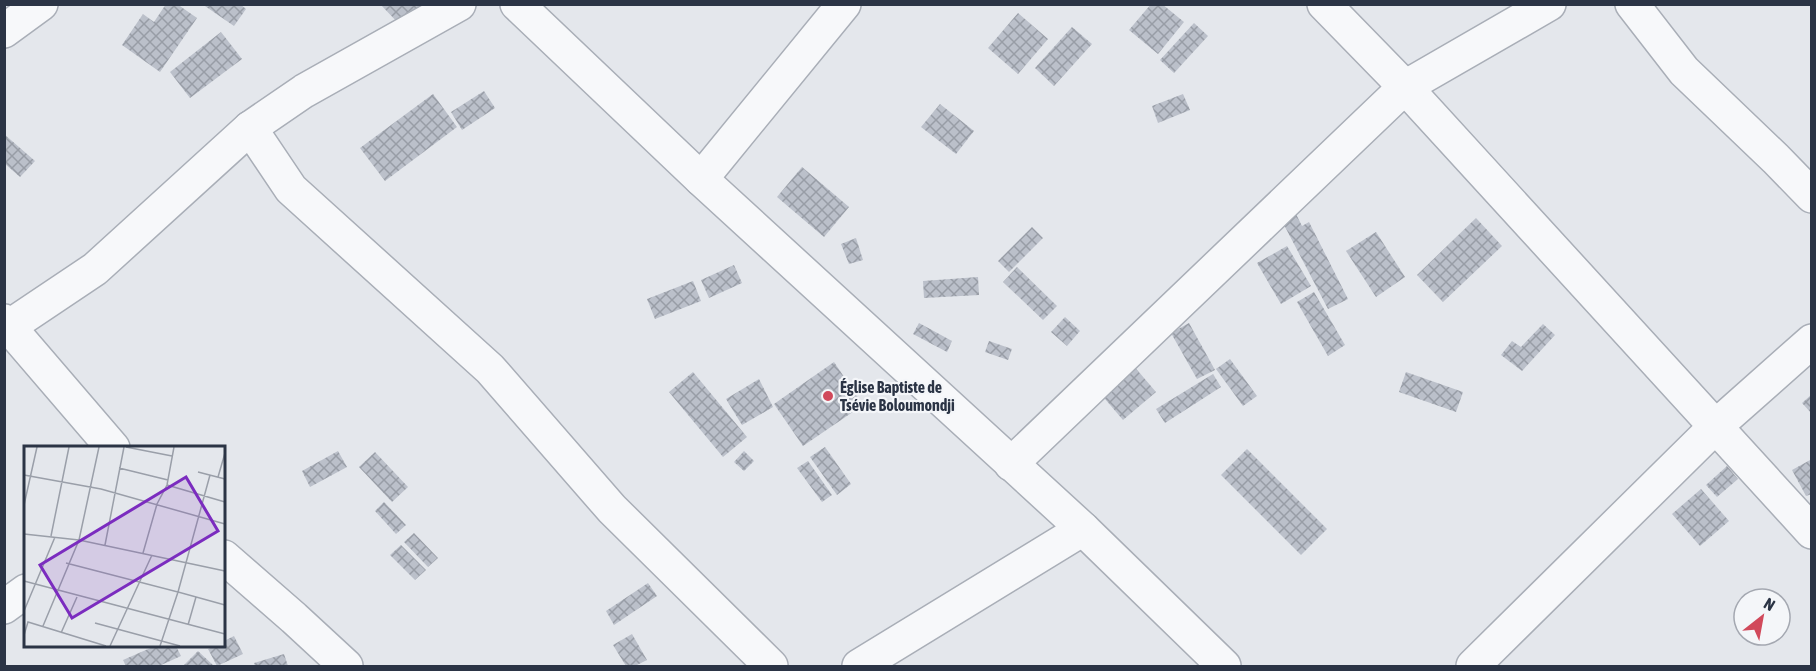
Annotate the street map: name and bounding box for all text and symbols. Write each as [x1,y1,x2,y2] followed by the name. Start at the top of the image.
[840,378,955,414] place label: Église Baptiste de Tsévie Boloumondji
[821,389,835,403] marker: Église Baptiste de Tsévie Boloumondji
[24,446,225,647] inset map
[1732,587,1792,647] north arrow
[1761,594,1778,614] text: N

